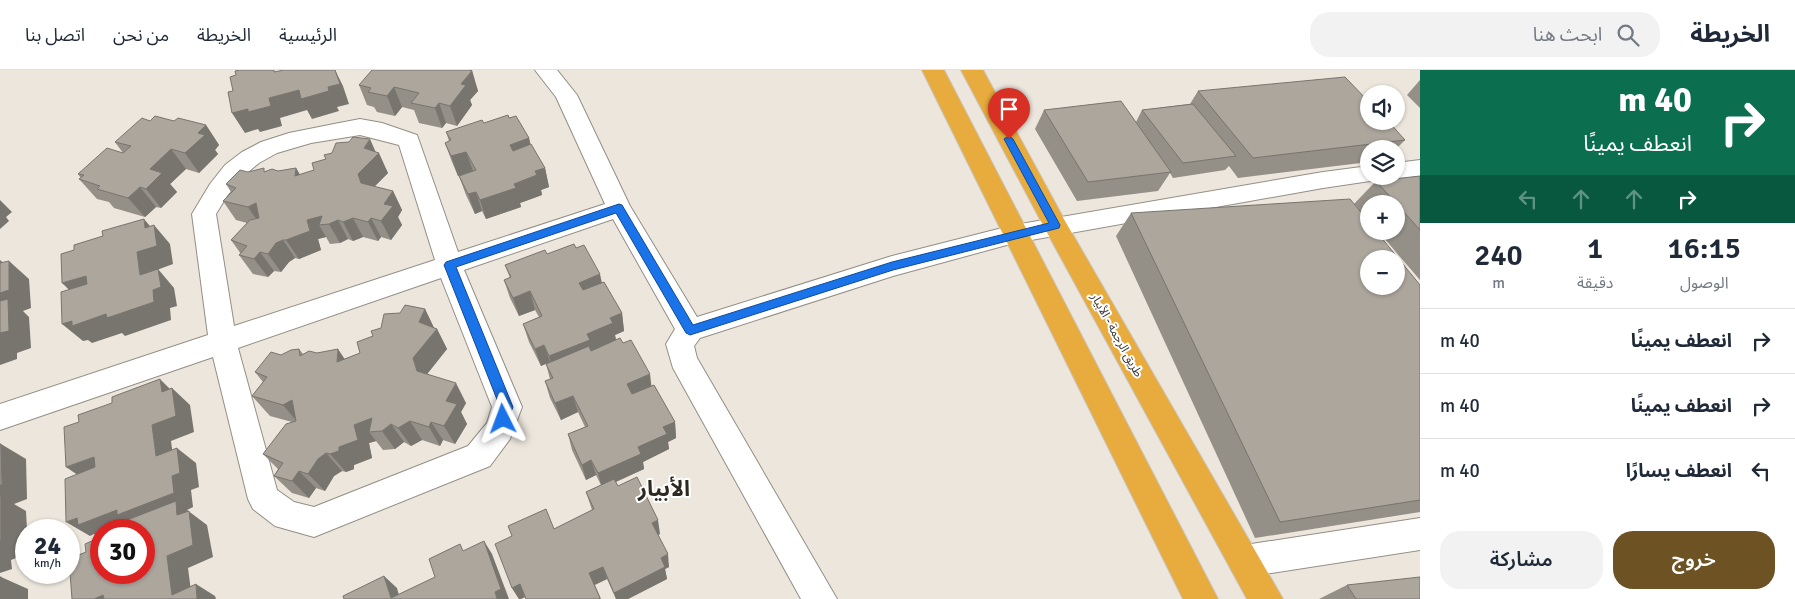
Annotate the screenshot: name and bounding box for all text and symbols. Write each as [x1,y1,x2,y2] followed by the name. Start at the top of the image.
[1310,12,1660,57] search box
[1690,19,1770,49] text: الخريطة
[1614,21,1642,49] icon: search
[1533,23,1602,47] text: ابحث هنا
[25,24,85,46] text: اتصل بنا
[113,24,169,46] text: من نحن
[197,24,251,46] text: الخريطة
[279,24,337,46] text: الرئيسية
[1618,78,1692,121] text: 40 m
[1360,85,1405,295] map controls
[1360,85,1405,130] button: sound
[988,88,1030,139] pin
[1710,90,1775,155] icon: right
[995,95,1023,123] icon: arrive
[1583,130,1692,157] text: انعطف يمينًا
[1360,140,1405,185] button: layers
[1514,185,1542,213] icon: left
[1567,185,1595,213] icon: ahead
[1620,185,1648,213] icon: ahead
[1673,185,1701,213] icon: right
[1360,195,1405,240] button: +
[1587,230,1603,267] text: 1
[1668,230,1741,267] text: 16:15
[1474,237,1523,274] text: 240
[1360,250,1405,295] button: −
[1492,273,1505,293] text: m
[1577,273,1613,293] text: دقيقة
[1680,273,1729,293] text: الوصول
[1087,290,1146,380] street label: طريق الرجمة - الأبيار
[1747,327,1775,355] icon: right
[1440,329,1480,353] text: 40 m
[1631,329,1732,353] text: انعطف يمينًا
[476,392,528,444] position arrow
[1747,392,1775,420] icon: right
[1440,394,1480,418] text: 40 m
[1631,394,1732,418] text: انعطف يمينًا
[1747,457,1775,485] icon: left
[1440,459,1480,483] text: 40 m
[1626,459,1732,483] text: انعطف يسارًا
[637,475,690,502] district label: الأبيار
[90,519,155,584] speed limit sign: 30
[34,530,61,561] text: 24
[1440,531,1603,589] button: مشاركة
[1613,531,1775,589] button: خروج
[34,556,61,571] text: km/h

